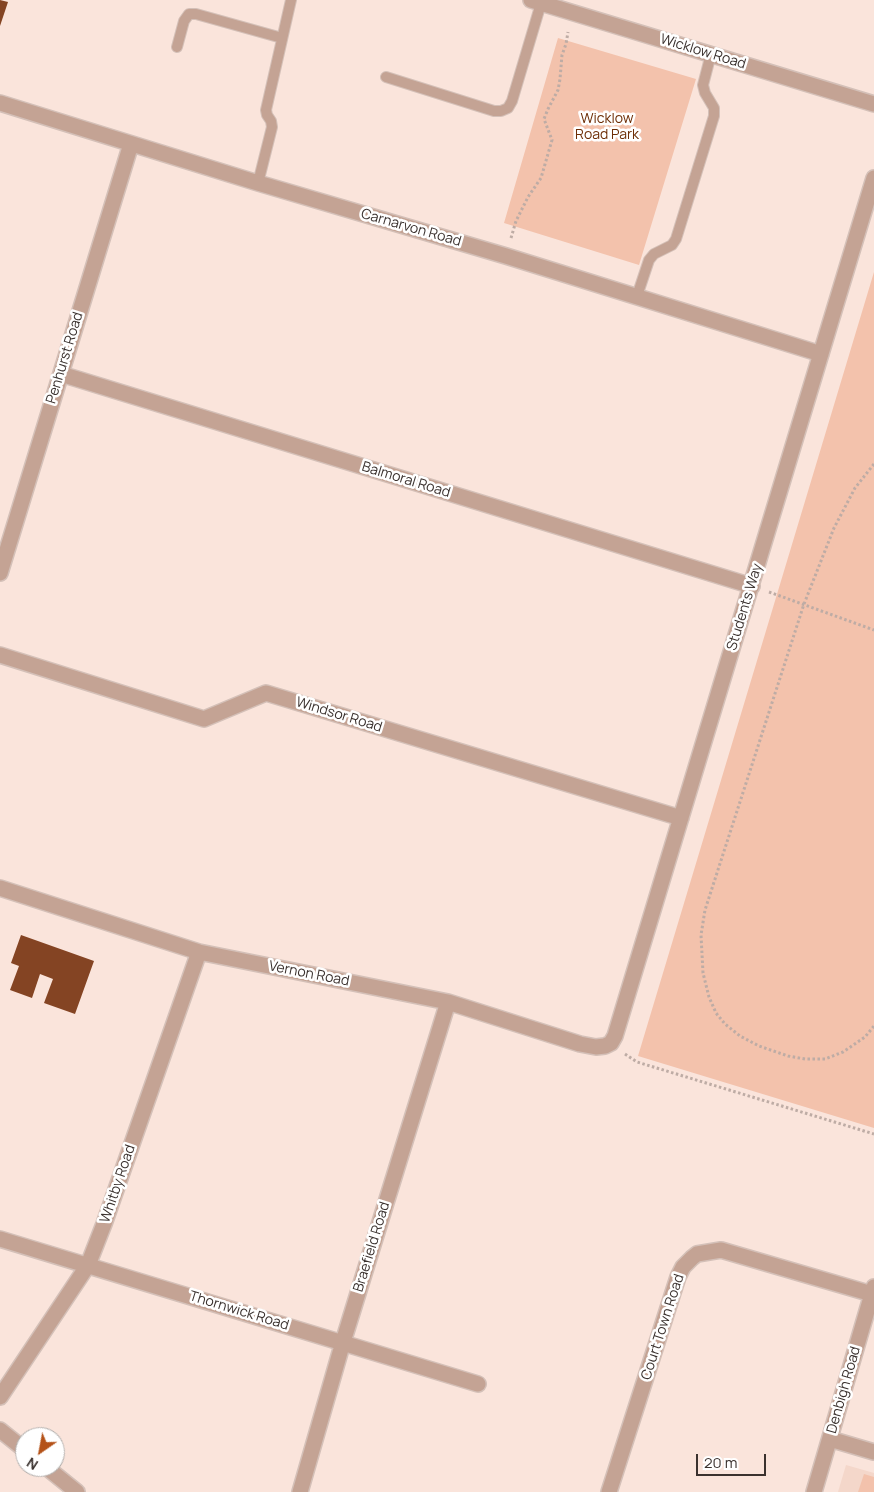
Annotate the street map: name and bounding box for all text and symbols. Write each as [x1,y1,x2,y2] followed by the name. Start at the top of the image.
[658,31,748,73] street label: Wicklow Road
[575,111,639,144] park label: Wicklow Road Park
[359,206,463,250] street label: Carnarvon Road
[43,310,87,406] street label: Penhurst Road
[360,459,452,501] street label: Balmoral Road
[724,561,766,653] street label: Students Way
[294,694,384,736] street label: Windsor Road
[267,958,351,990] street label: Vernon Road
[97,1143,139,1225] street label: Whitby Road
[350,1200,394,1294] street label: Braefield Road
[638,1272,688,1382] street label: Court Town Road
[187,1288,291,1334] street label: Thornwick Road
[824,1345,864,1435] street label: Denbigh Road
[15,1427,65,1477] north arrow
[699,1444,769,1476] scale bar
[704,1452,737,1473] text: 20 m
[23,1453,41,1475] text: N

